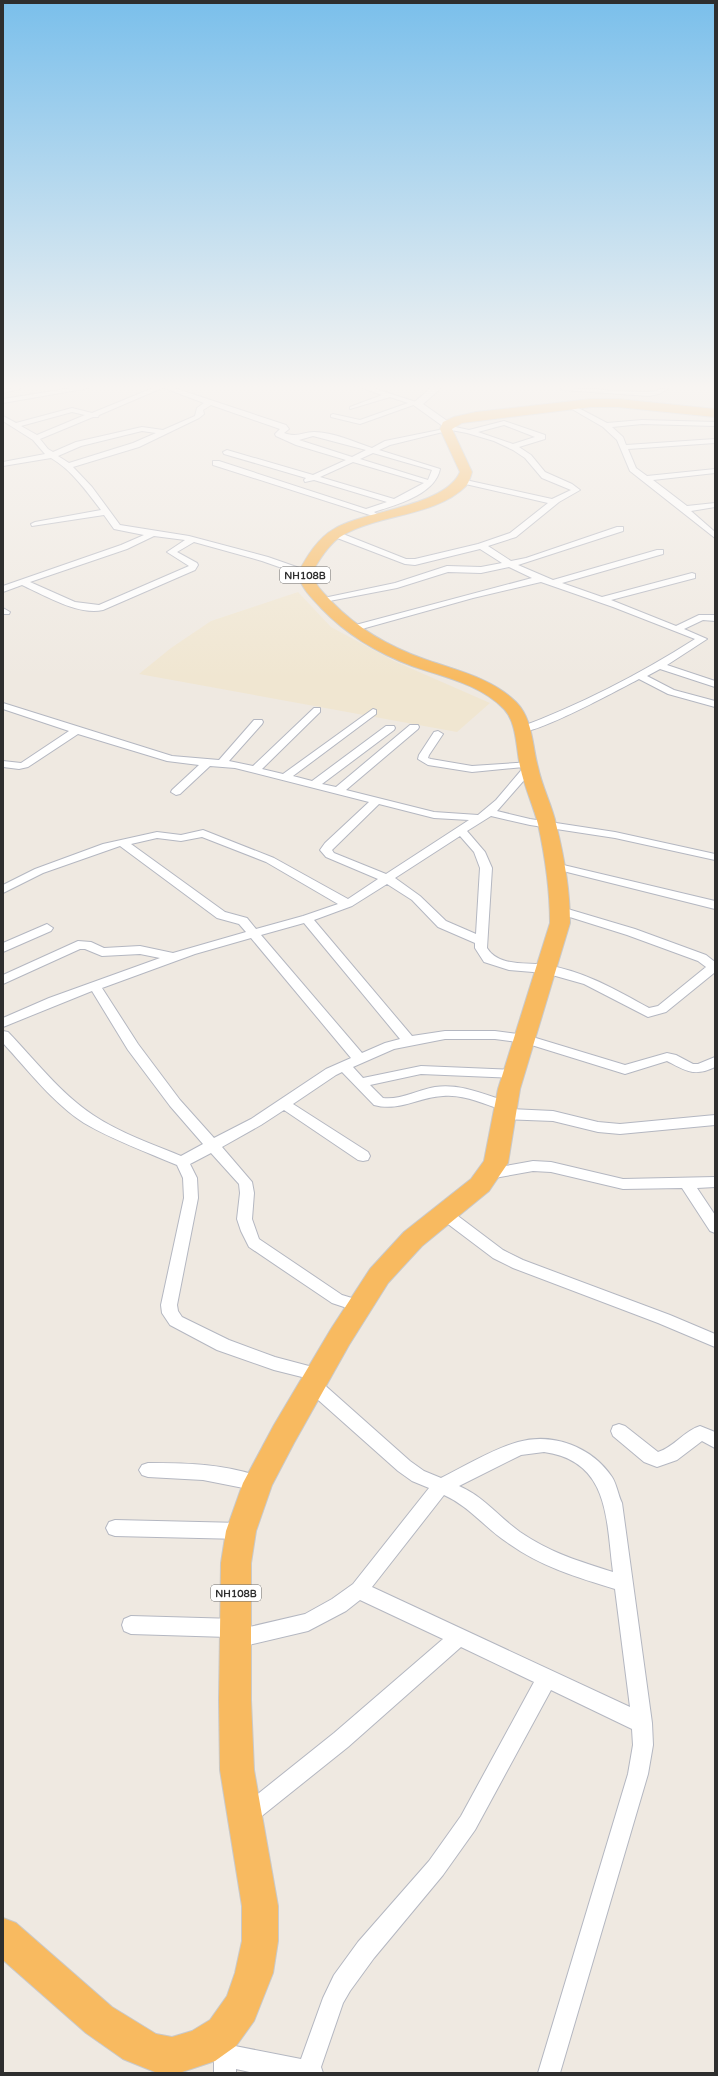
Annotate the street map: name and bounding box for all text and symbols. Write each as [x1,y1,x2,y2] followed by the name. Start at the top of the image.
[280,567,330,583] road number: NH108B
[211,1585,261,1601] road number: NH108B

